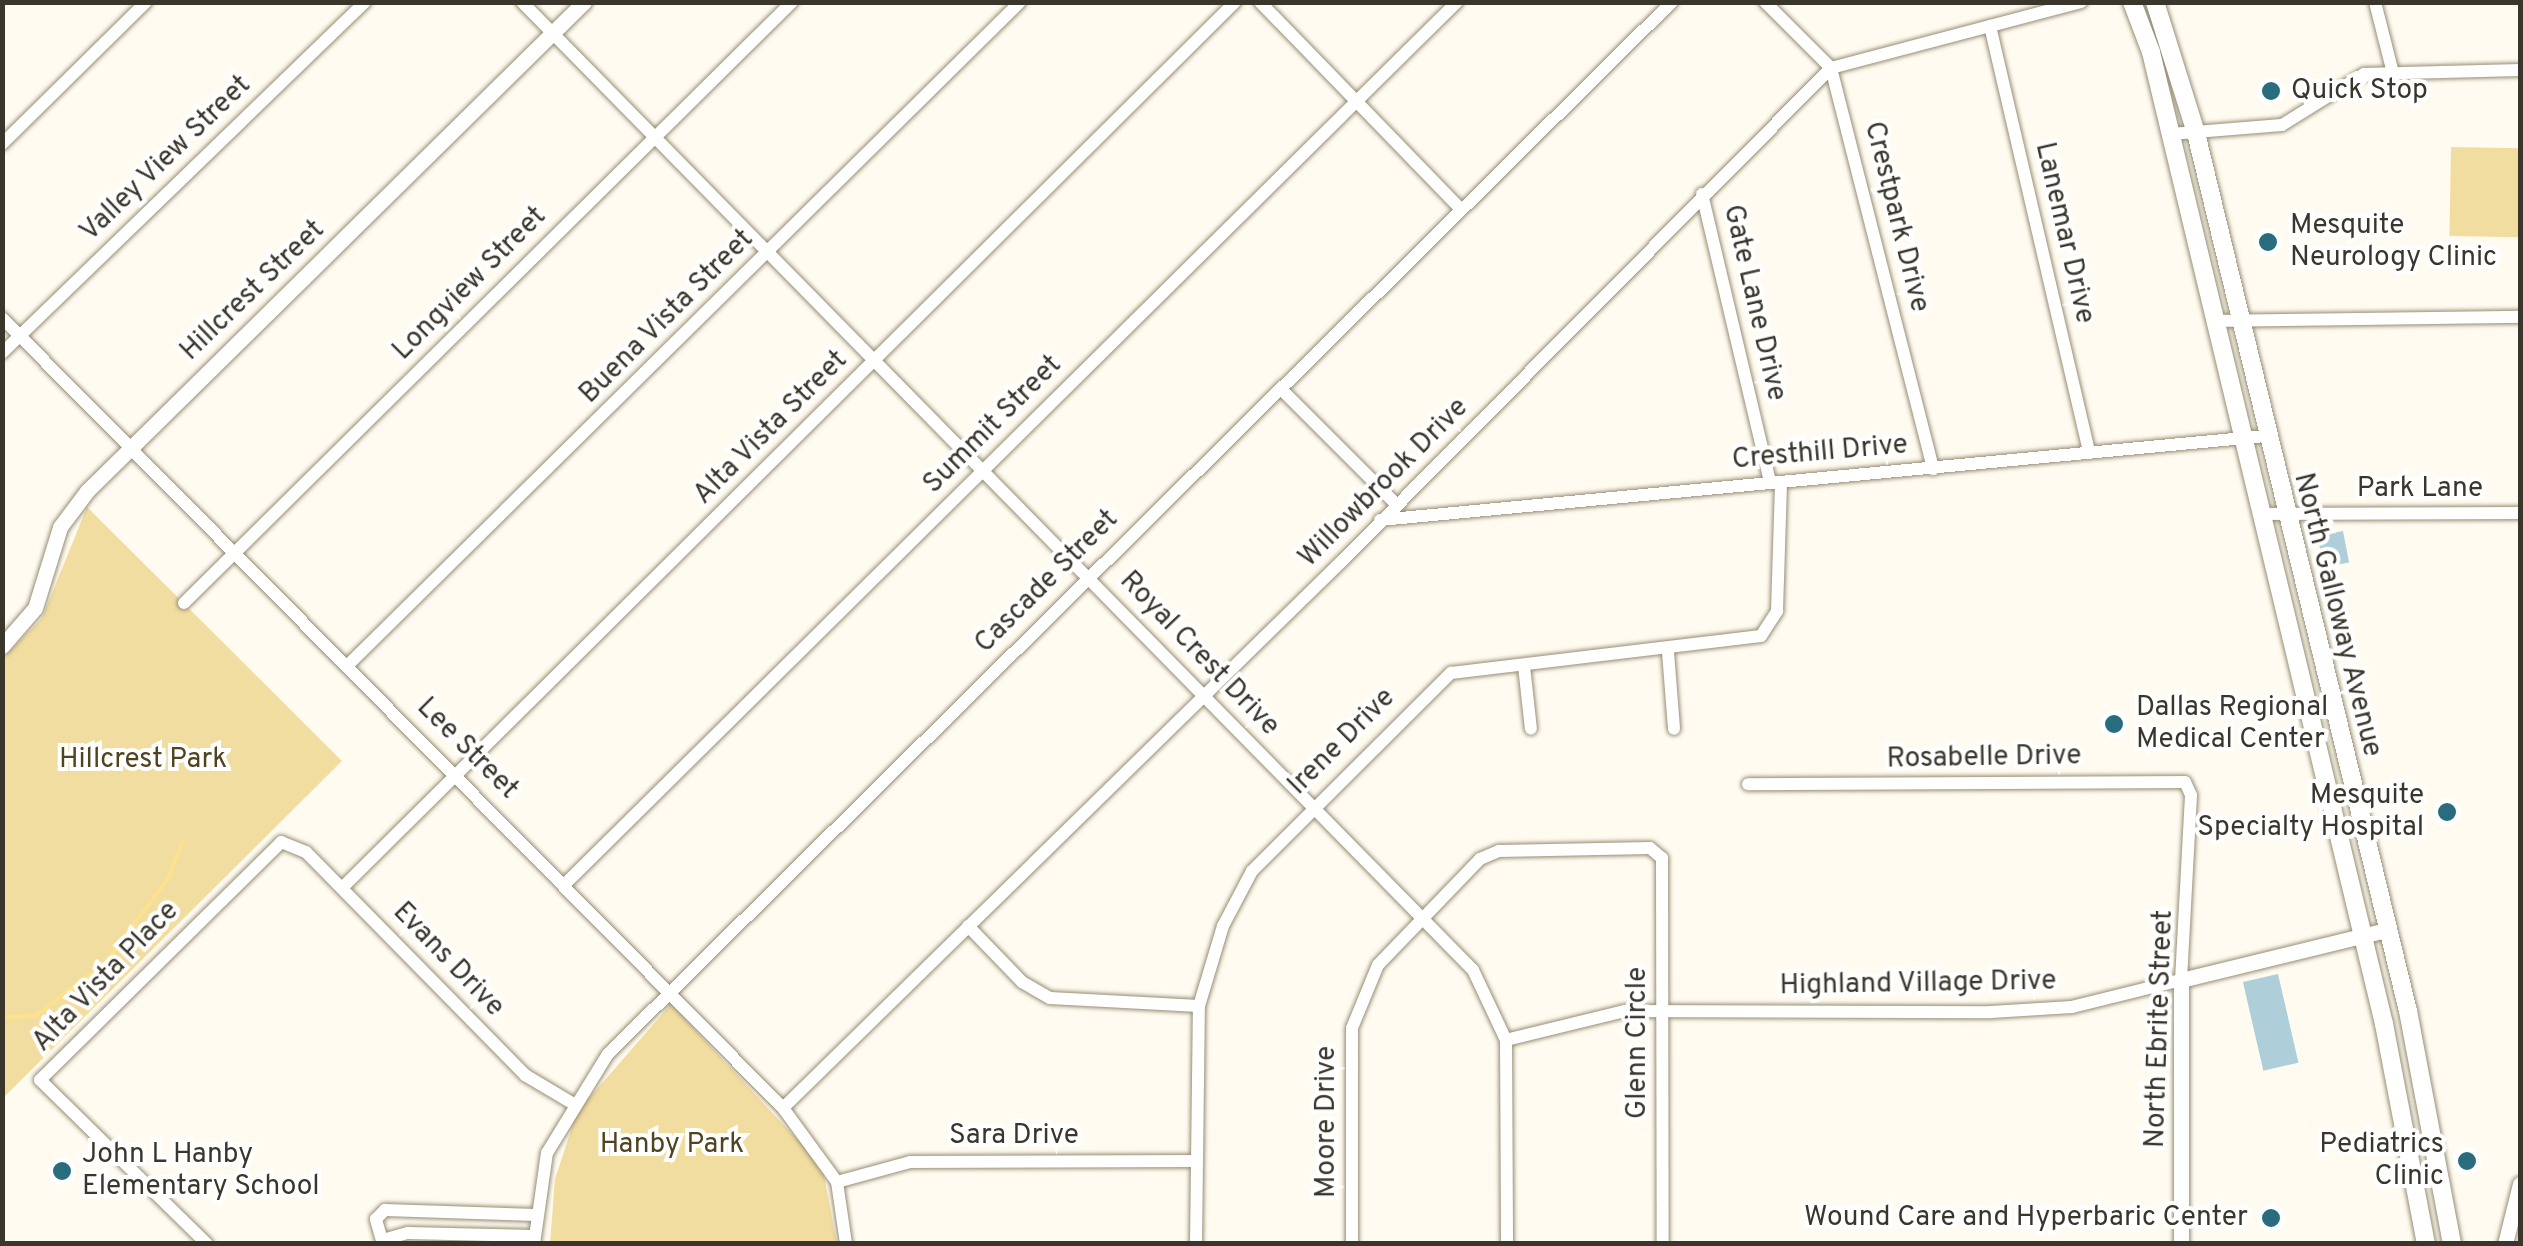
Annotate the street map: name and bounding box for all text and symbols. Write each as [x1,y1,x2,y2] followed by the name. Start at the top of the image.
[73,69,259,249] street label: Valley View Street
[2291,74,2428,108] place label: Quick Stop
[2260,80,2282,102] marker: Quick Stop
[1856,118,1936,316] street label: Crestpark Drive
[2027,139,2101,327] street label: Lanemar Drive
[386,200,554,368] street label: Longview Street
[1715,202,1793,404] street label: Gate Lane Drive
[2290,209,2497,275] place label: Mesquite Neurology Clinic
[174,214,332,368] street label: Hillcrest Street
[573,223,761,411] street label: Buena Vista Street
[2255,229,2281,255] marker: Mesquite Neurology Clinic
[687,344,855,512] street label: Alta Vista Street
[917,349,1069,501] street label: Summit Street
[1292,391,1476,575] street label: Willowbrook Drive
[1731,429,1909,477] street label: Cresthill Drive
[2285,469,2389,761] street label: North Galloway Avenue
[2357,472,2483,506] street label: Park Lane
[968,503,1126,661] street label: Cascade Street
[1112,565,1286,743] street label: Royal Crest Drive
[1281,681,1403,803] street label: Irene Drive
[409,691,525,807] street label: Lee Street
[2136,691,2328,757] place label: Dallas Regional Medical Center
[2101,711,2127,737] marker: Dallas Regional Medical Center
[1886,740,2082,776] street label: Rosabelle Drive
[59,743,227,777] park label: Hillcrest Park
[2197,779,2424,845] place label: Mesquite Specialty Hospital
[2434,799,2460,825] marker: Mesquite Specialty Hospital
[25,894,187,1060] street label: Alta Vista Place
[385,896,511,1024] street label: Evans Drive
[2139,909,2181,1149] street label: North Ebrite Street
[1779,965,2057,1003] street label: Highland Village Drive
[1621,967,1655,1119] street label: Glenn Circle
[1310,1046,1344,1198] street label: Moore Drive
[949,1119,1079,1153] street label: Sara Drive
[600,1128,744,1162] park label: Hanby Park
[2319,1128,2444,1194] place label: Pediatrics Clinic
[82,1138,320,1204] place label: John L Hanby Elementary School
[2454,1148,2480,1174] marker: Pediatrics Clinic
[51,1160,73,1182] marker: John L Hanby Elementary School
[1804,1201,2248,1235] place label: Wound Care and Hyperbaric Center
[2258,1205,2284,1231] marker: Wound Care and Hyperbaric Center

